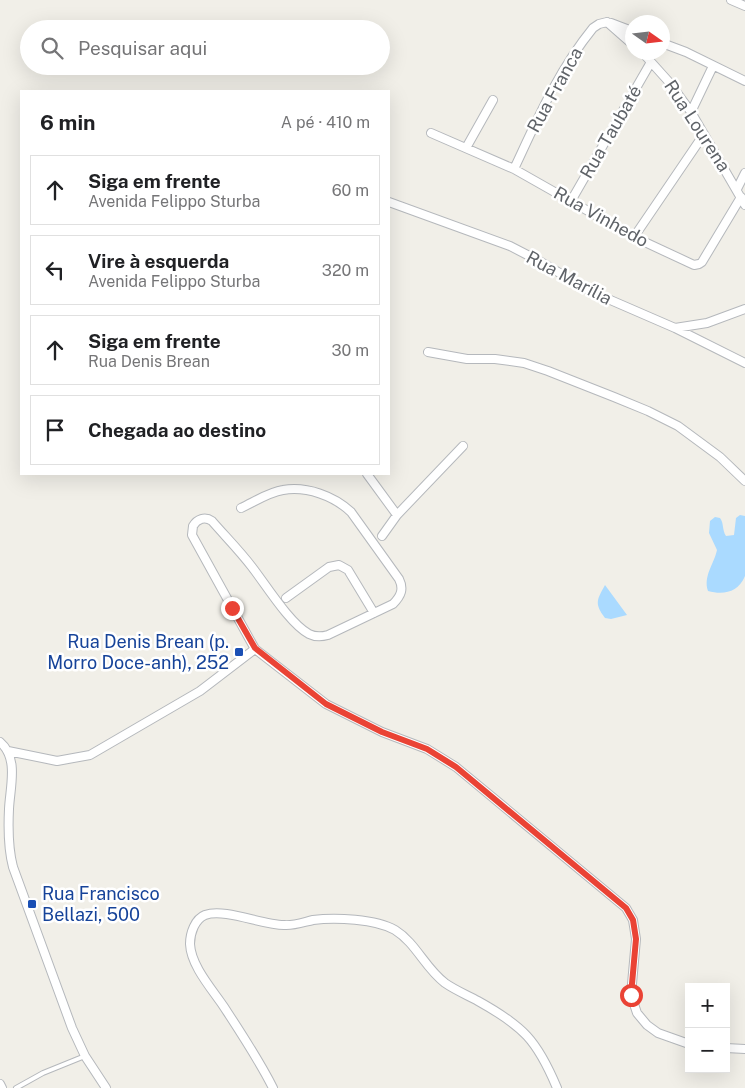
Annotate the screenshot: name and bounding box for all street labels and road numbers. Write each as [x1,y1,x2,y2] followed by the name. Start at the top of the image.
[523,43,587,136] street label: Rua Franca
[660,76,735,175] street label: Rua Lourena
[575,81,646,182] street label: Rua Taubaté
[550,182,652,251] street label: Rua Vinhedo
[523,246,616,309] street label: Rua Marília

